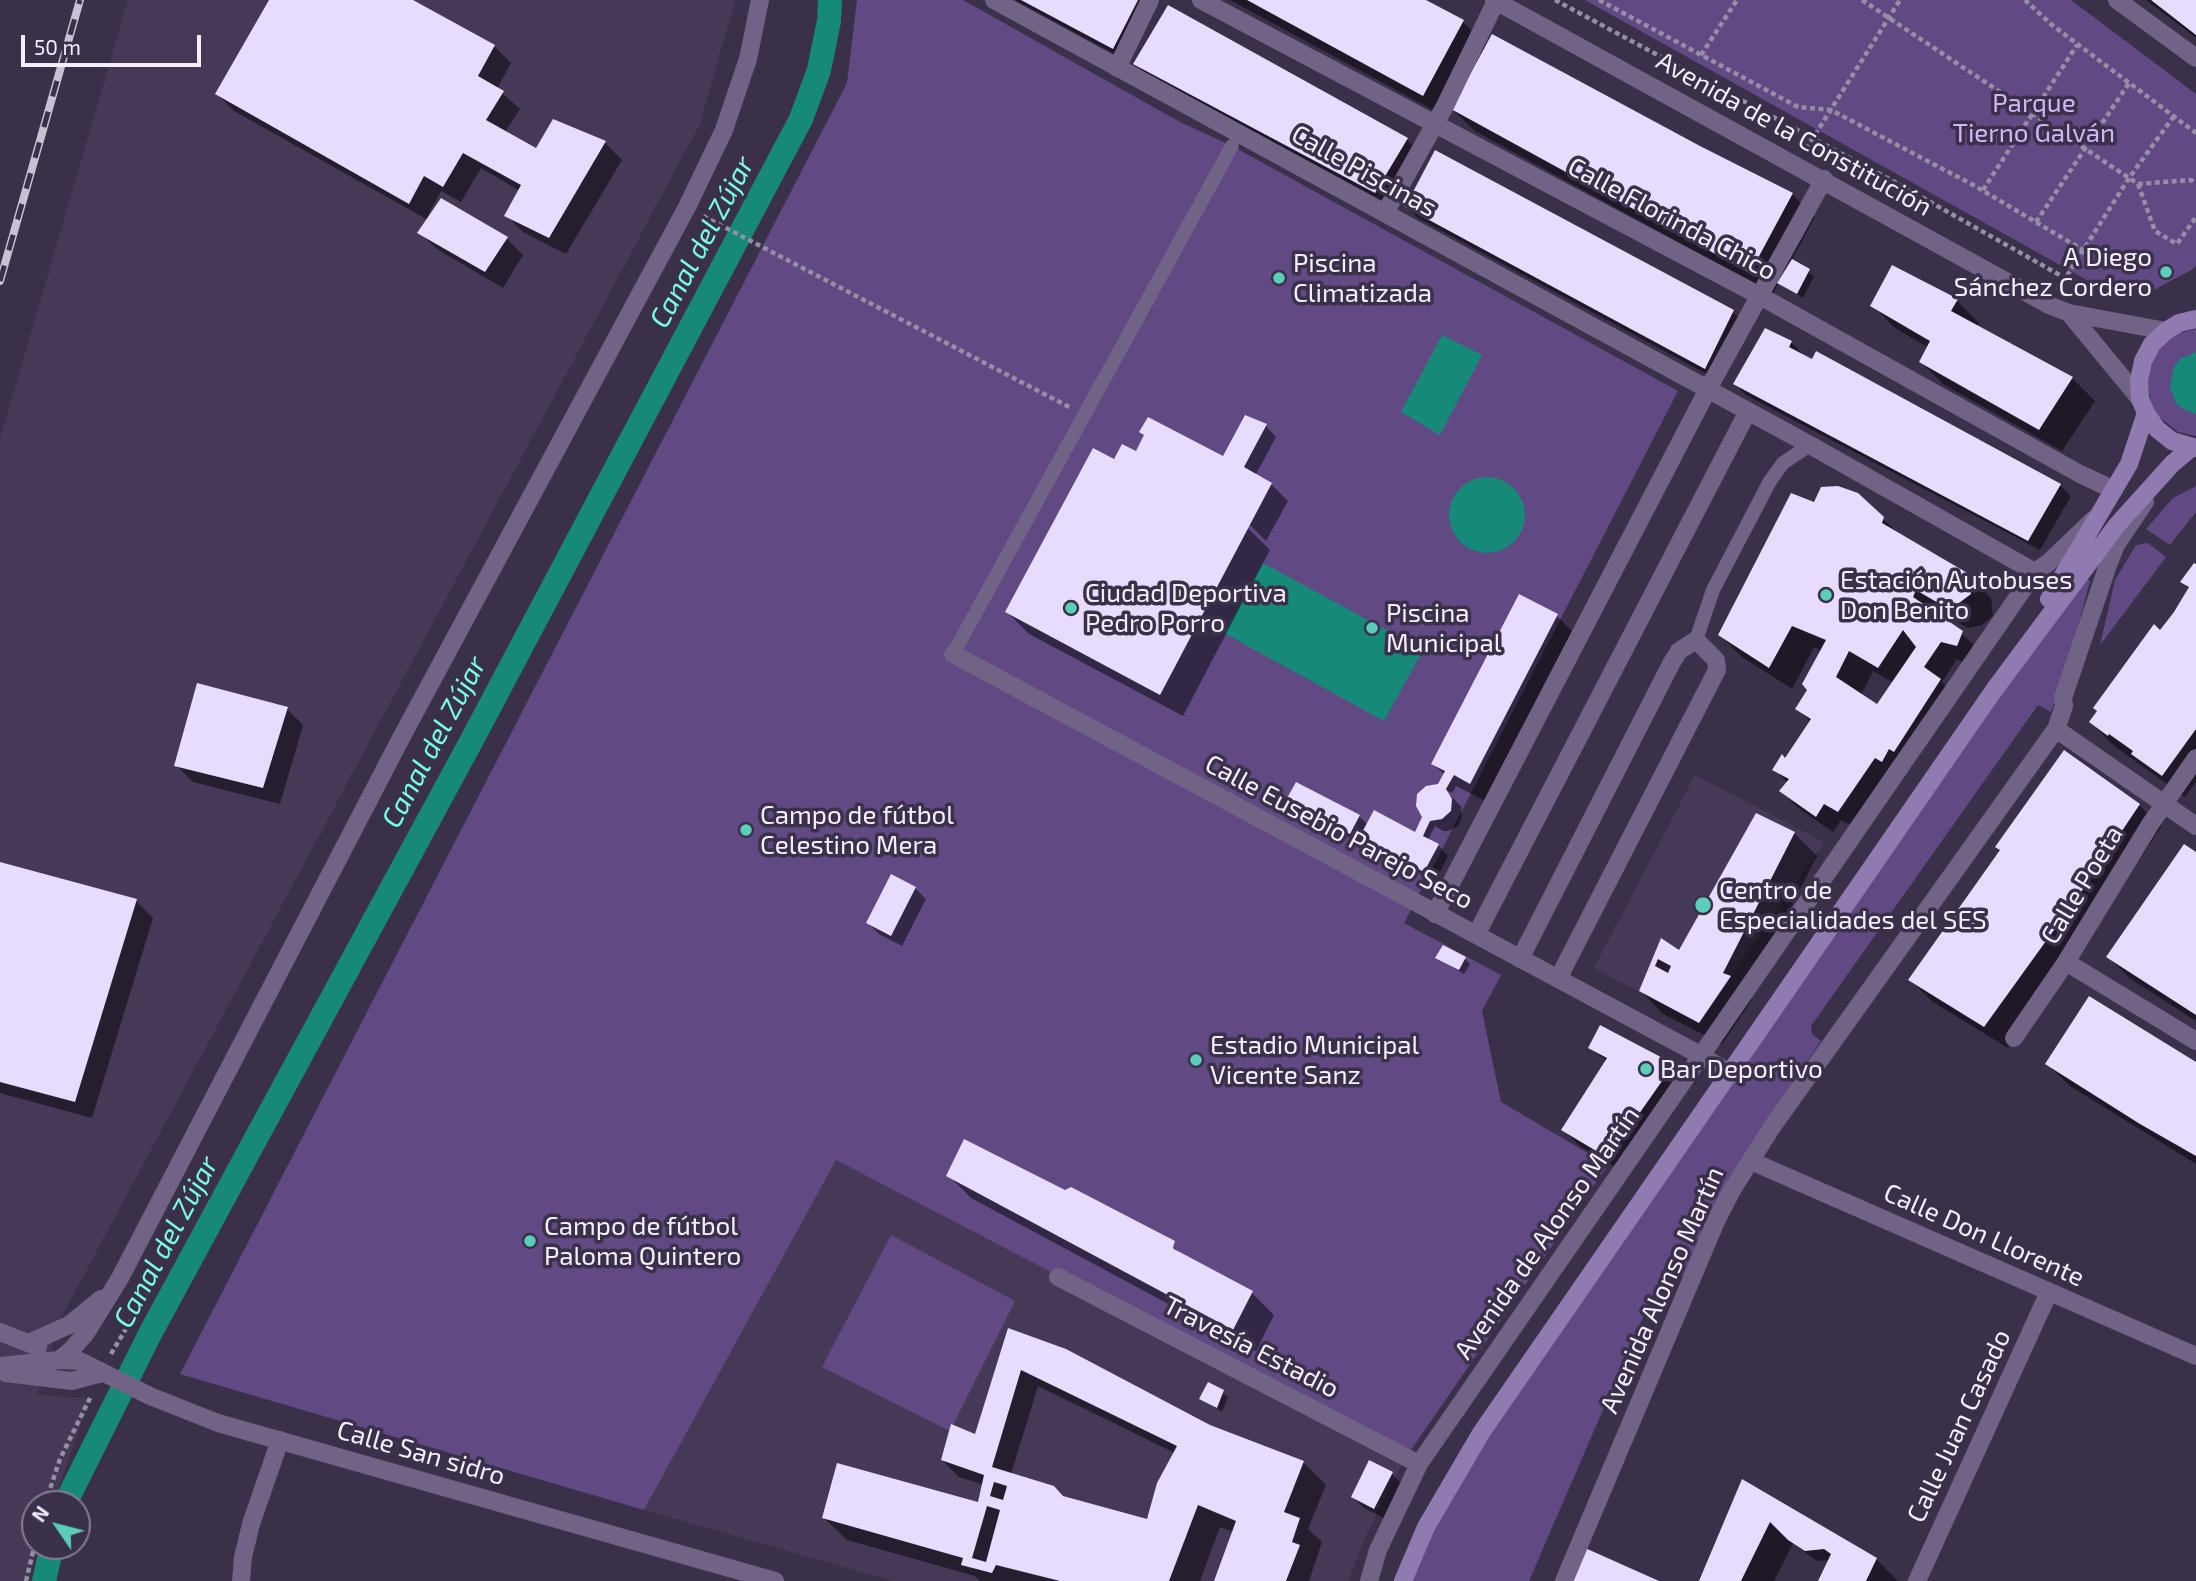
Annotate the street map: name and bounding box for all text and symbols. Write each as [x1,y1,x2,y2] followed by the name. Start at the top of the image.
[24,21,205,65] scale bar
[34,34,81,59] text: 50 m
[1651,45,1937,223] street label: Avenida de la Constitución
[1953,87,2115,148] park label: Parque Tierno Galván
[1286,118,1442,224] street label: Calle Piscinas
[643,150,761,334] water label: Canal del Zújar
[1563,151,1781,287] street label: Calle Florinda Chico
[1954,241,2152,302] place label: A Diego Sánchez Cordero
[1293,247,1432,308] place label: Piscina Climatizada
[2158,264,2174,280] marker: A Diego Sánchez Cordero
[1271,270,1287,286] marker: Piscina Climatizada
[1840,564,2072,626] place label: Estación Autobuses Don Benito
[1085,577,1287,638] place label: Ciudad Deportiva Pedro Porro
[1818,587,1834,603] marker: Estación Autobuses Don Benito
[1386,597,1501,658] place label: Piscina Municipal
[1063,600,1079,616] marker: Ciudad Deportiva Pedro Porro
[1364,620,1380,636] marker: Piscina Municipal
[375,650,493,834] water label: Canal del Zújar
[1200,748,1478,916] street label: Calle Eusebio Parejo Seco
[760,799,954,860] place label: Campo de fútbol Celestino Mera
[2035,820,2129,950] street label: Calle Poeta
[738,822,754,838] marker: Campo de fútbol Celestino Mera
[1719,874,1987,936] place label: Centro de Especialidades del SES
[1693,895,1713,915] marker: Centro de Especialidades del SES
[1210,1029,1419,1090] place label: Estadio Municipal Vicente Sanz
[1188,1052,1204,1068] marker: Estadio Municipal Vicente Sanz
[1660,1053,1823,1085] place label: Bar Deportivo
[1638,1061,1654,1077] marker: Bar Deportivo
[1448,1101,1646,1365] street label: Avenida de Alonso Martín
[107,1150,225,1334] water label: Canal del Zújar
[1594,1162,1730,1418] street label: Avenida Alonso Martín
[1879,1177,2089,1293] street label: Calle Don Llorente
[544,1210,741,1272] place label: Campo de fútbol Paloma Quintero
[522,1233,538,1249] marker: Campo de fútbol Paloma Quintero
[1158,1289,1344,1405] street label: Travesía Estadio
[1901,1325,2017,1527] street label: Calle Juan Casado
[333,1414,509,1492] street label: Calle San sidro
[21,1490,91,1560] north arrow
[27,1502,53,1526] text: N

